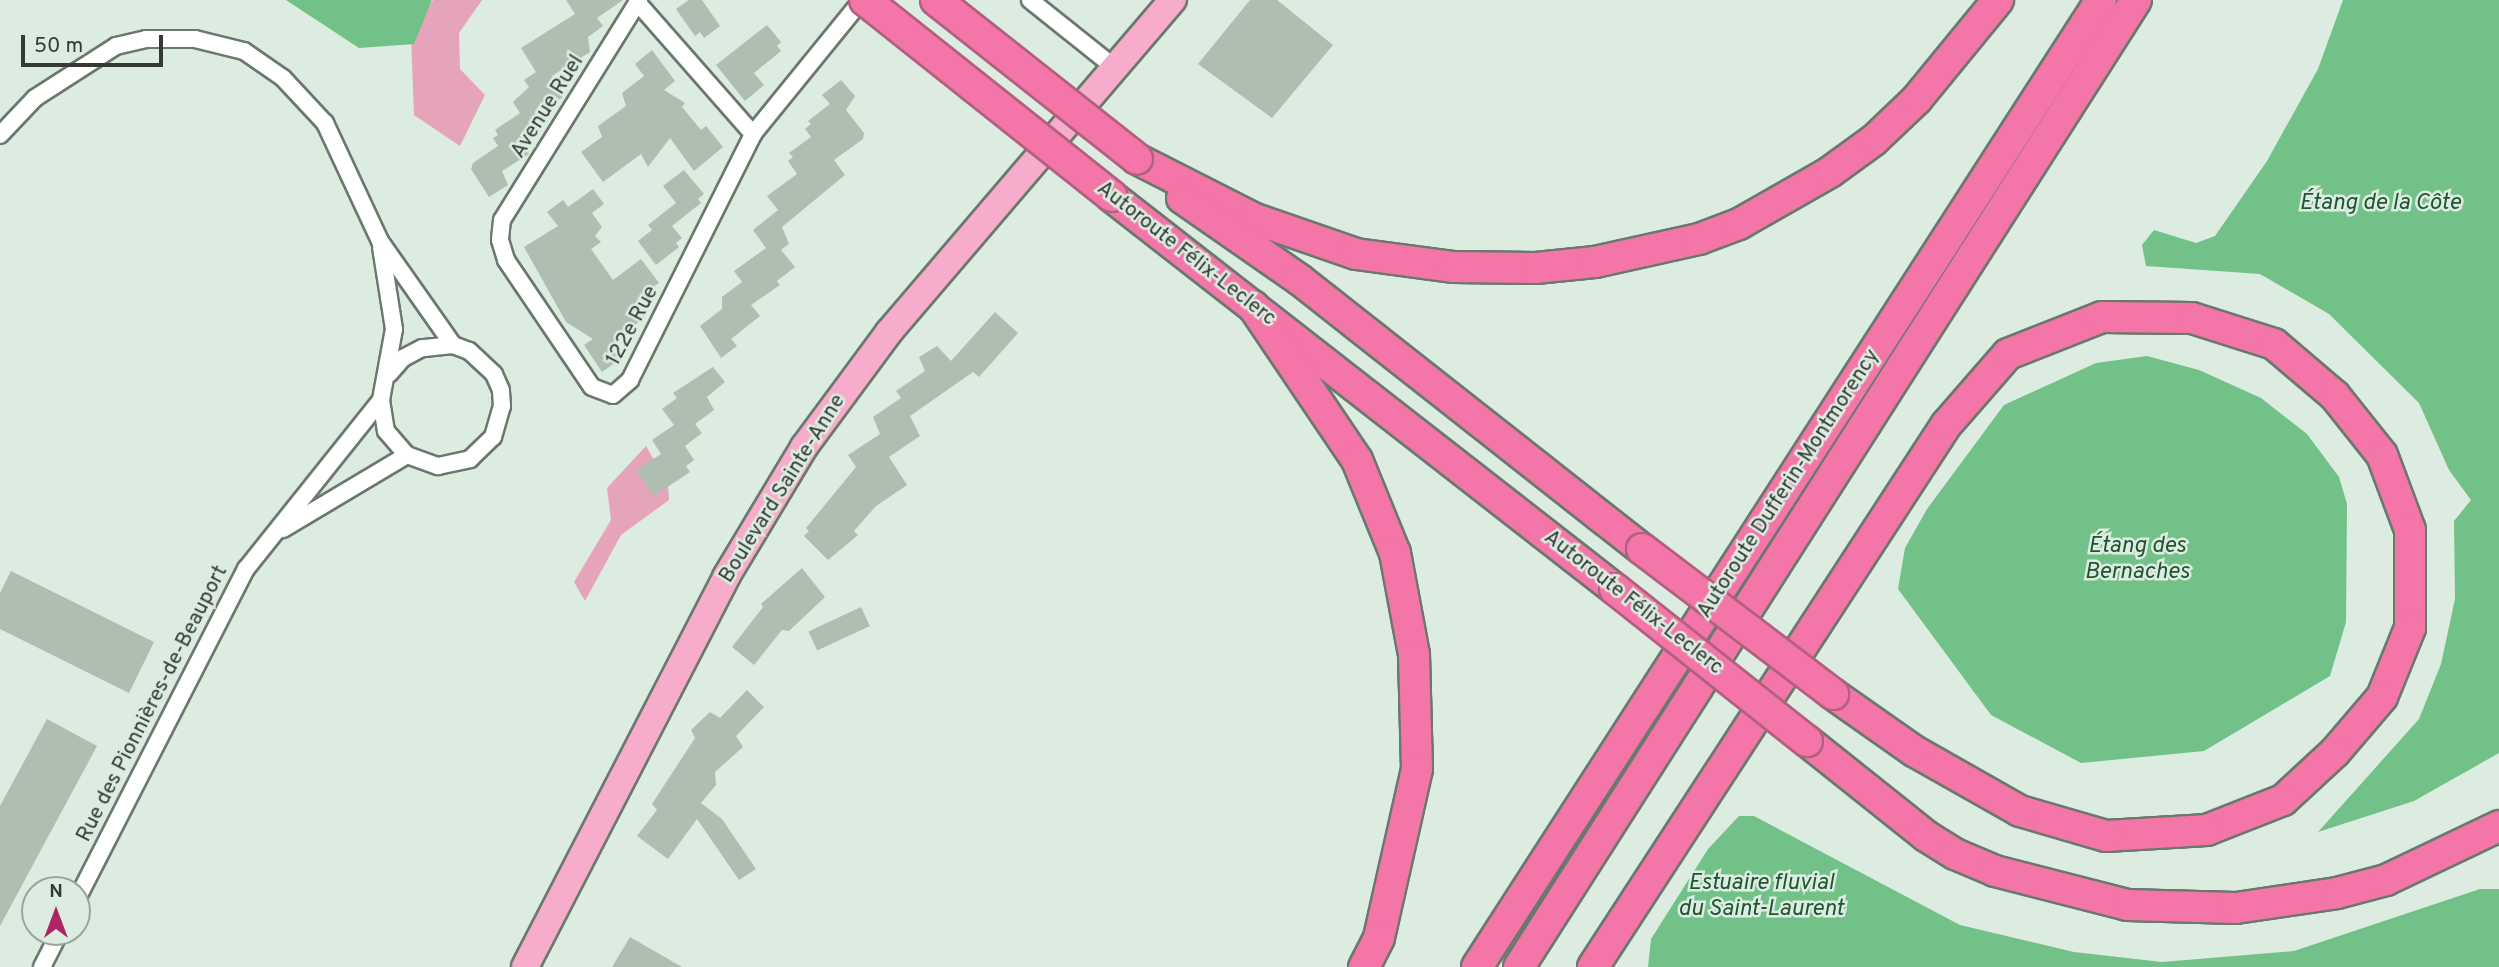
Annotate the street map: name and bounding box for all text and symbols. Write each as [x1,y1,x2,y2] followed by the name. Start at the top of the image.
[24,21,166,65] scale bar
[34,33,83,60] text: 50 m
[506,51,590,163] street label: Avenue Ruel
[1091,176,1281,332] street label: Autoroute Félix-Leclerc
[2299,190,2461,218] water label: Étang de la Côte
[602,282,664,370] street label: 122e Rue
[1692,345,1886,623] street label: Autoroute Dufferin-Montmorency
[715,390,851,588] street label: Boulevard Sainte-Anne
[1538,525,1728,681] street label: Autoroute Félix-Leclerc
[2084,533,2190,587] water label: Étang des Bernaches
[72,562,234,846] street label: Rue des Pionnières-de-Beauport
[1678,870,1844,924] water label: Estuaire fluvial du Saint-Laurent
[21,876,91,946] north arrow
[49,880,63,904] text: N

